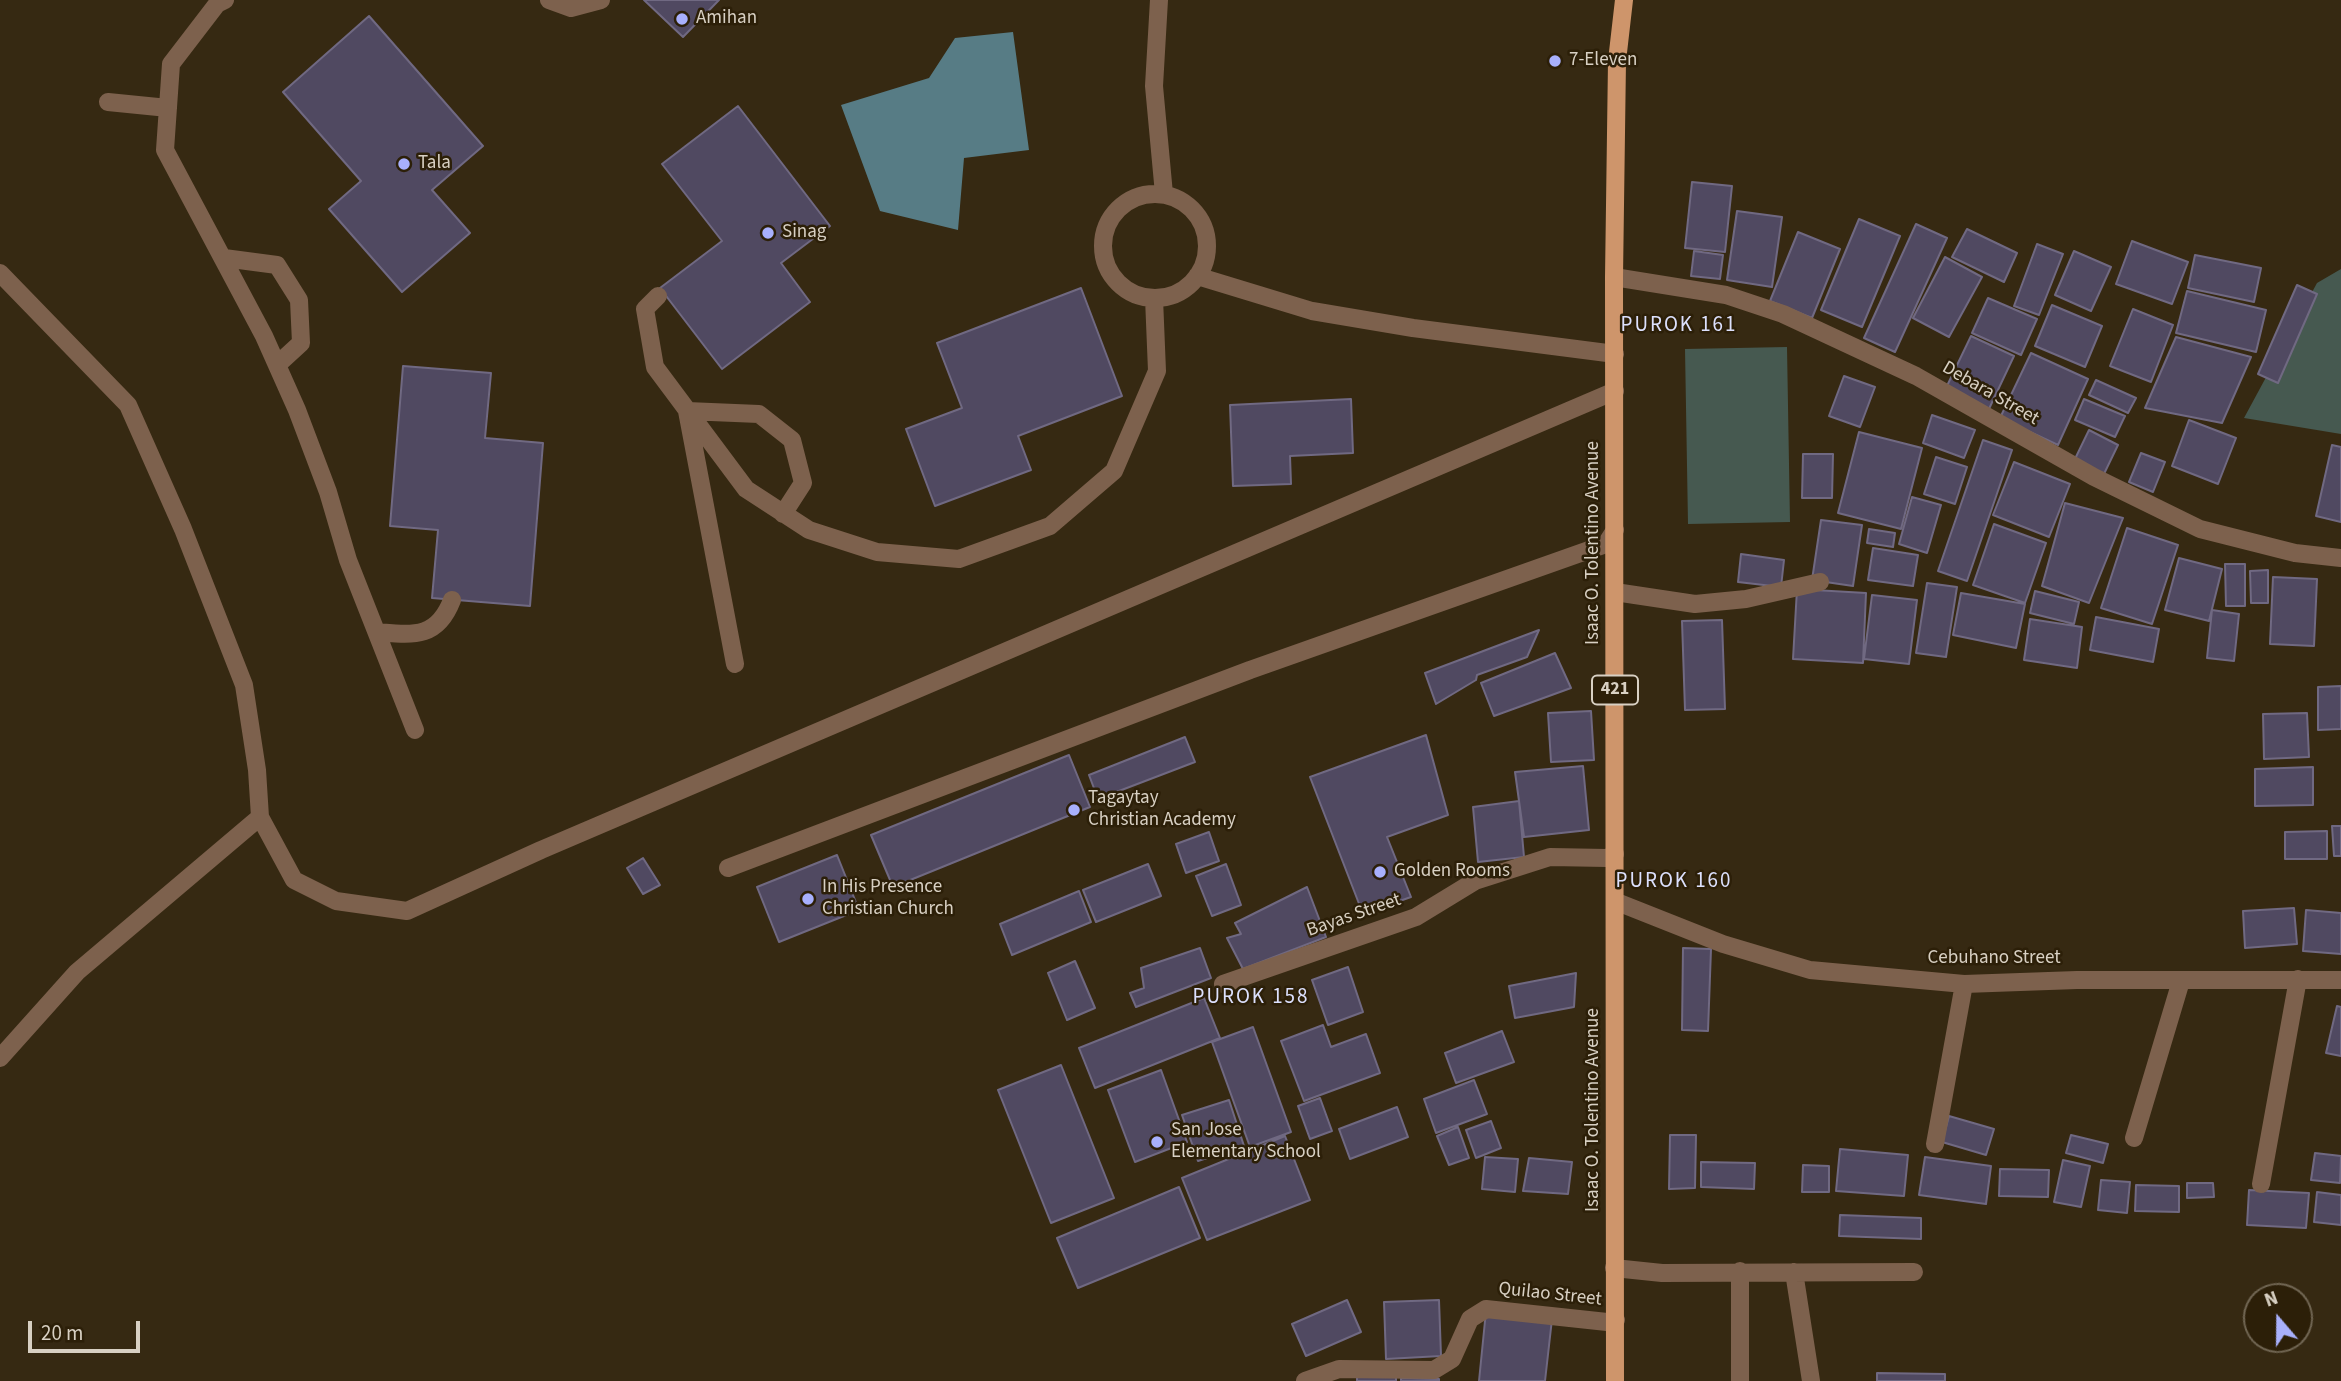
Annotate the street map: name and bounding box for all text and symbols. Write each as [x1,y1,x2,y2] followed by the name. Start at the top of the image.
[696,8,757,30] place label: Amihan
[674,11,690,27] marker: Amihan
[1569,50,1637,72] place label: 7-Eleven
[1547,53,1563,69] marker: 7-Eleven
[418,153,451,175] place label: Tala
[396,156,412,172] marker: Tala
[782,222,826,244] place label: Sinag
[760,225,776,241] marker: Sinag
[1622,313,1736,339] district label: PUROK 161
[1938,357,2042,431] street label: Debara Street
[1583,441,1605,645] street label: Isaac O. Tolentino Avenue
[1592,676,1638,704] road number: 421
[1088,788,1236,832] place label: Tagaytay Christian Academy
[1066,802,1082,818] marker: Tagaytay Christian Academy
[1394,861,1510,883] place label: Golden Rooms
[1372,864,1388,880] marker: Golden Rooms
[1617,869,1731,895] district label: PUROK 160
[822,877,954,921] place label: In His Presence Christian Church
[1304,889,1404,943] street label: Bayas Street
[800,891,816,907] marker: In His Presence Christian Church
[1927,948,2061,970] street label: Cebuhano Street
[1194,985,1308,1011] district label: PUROK 158
[1583,1008,1605,1212] street label: Isaac O. Tolentino Avenue
[1171,1120,1321,1164] place label: San Jose Elementary School
[1149,1134,1165,1150] marker: San Jose Elementary School
[1497,1278,1603,1312] street label: Quilao Street
[2243,1283,2313,1353] north arrow
[2261,1285,2282,1315] text: N
[32,1308,144,1352] scale bar
[41,1318,83,1348] text: 20 m

